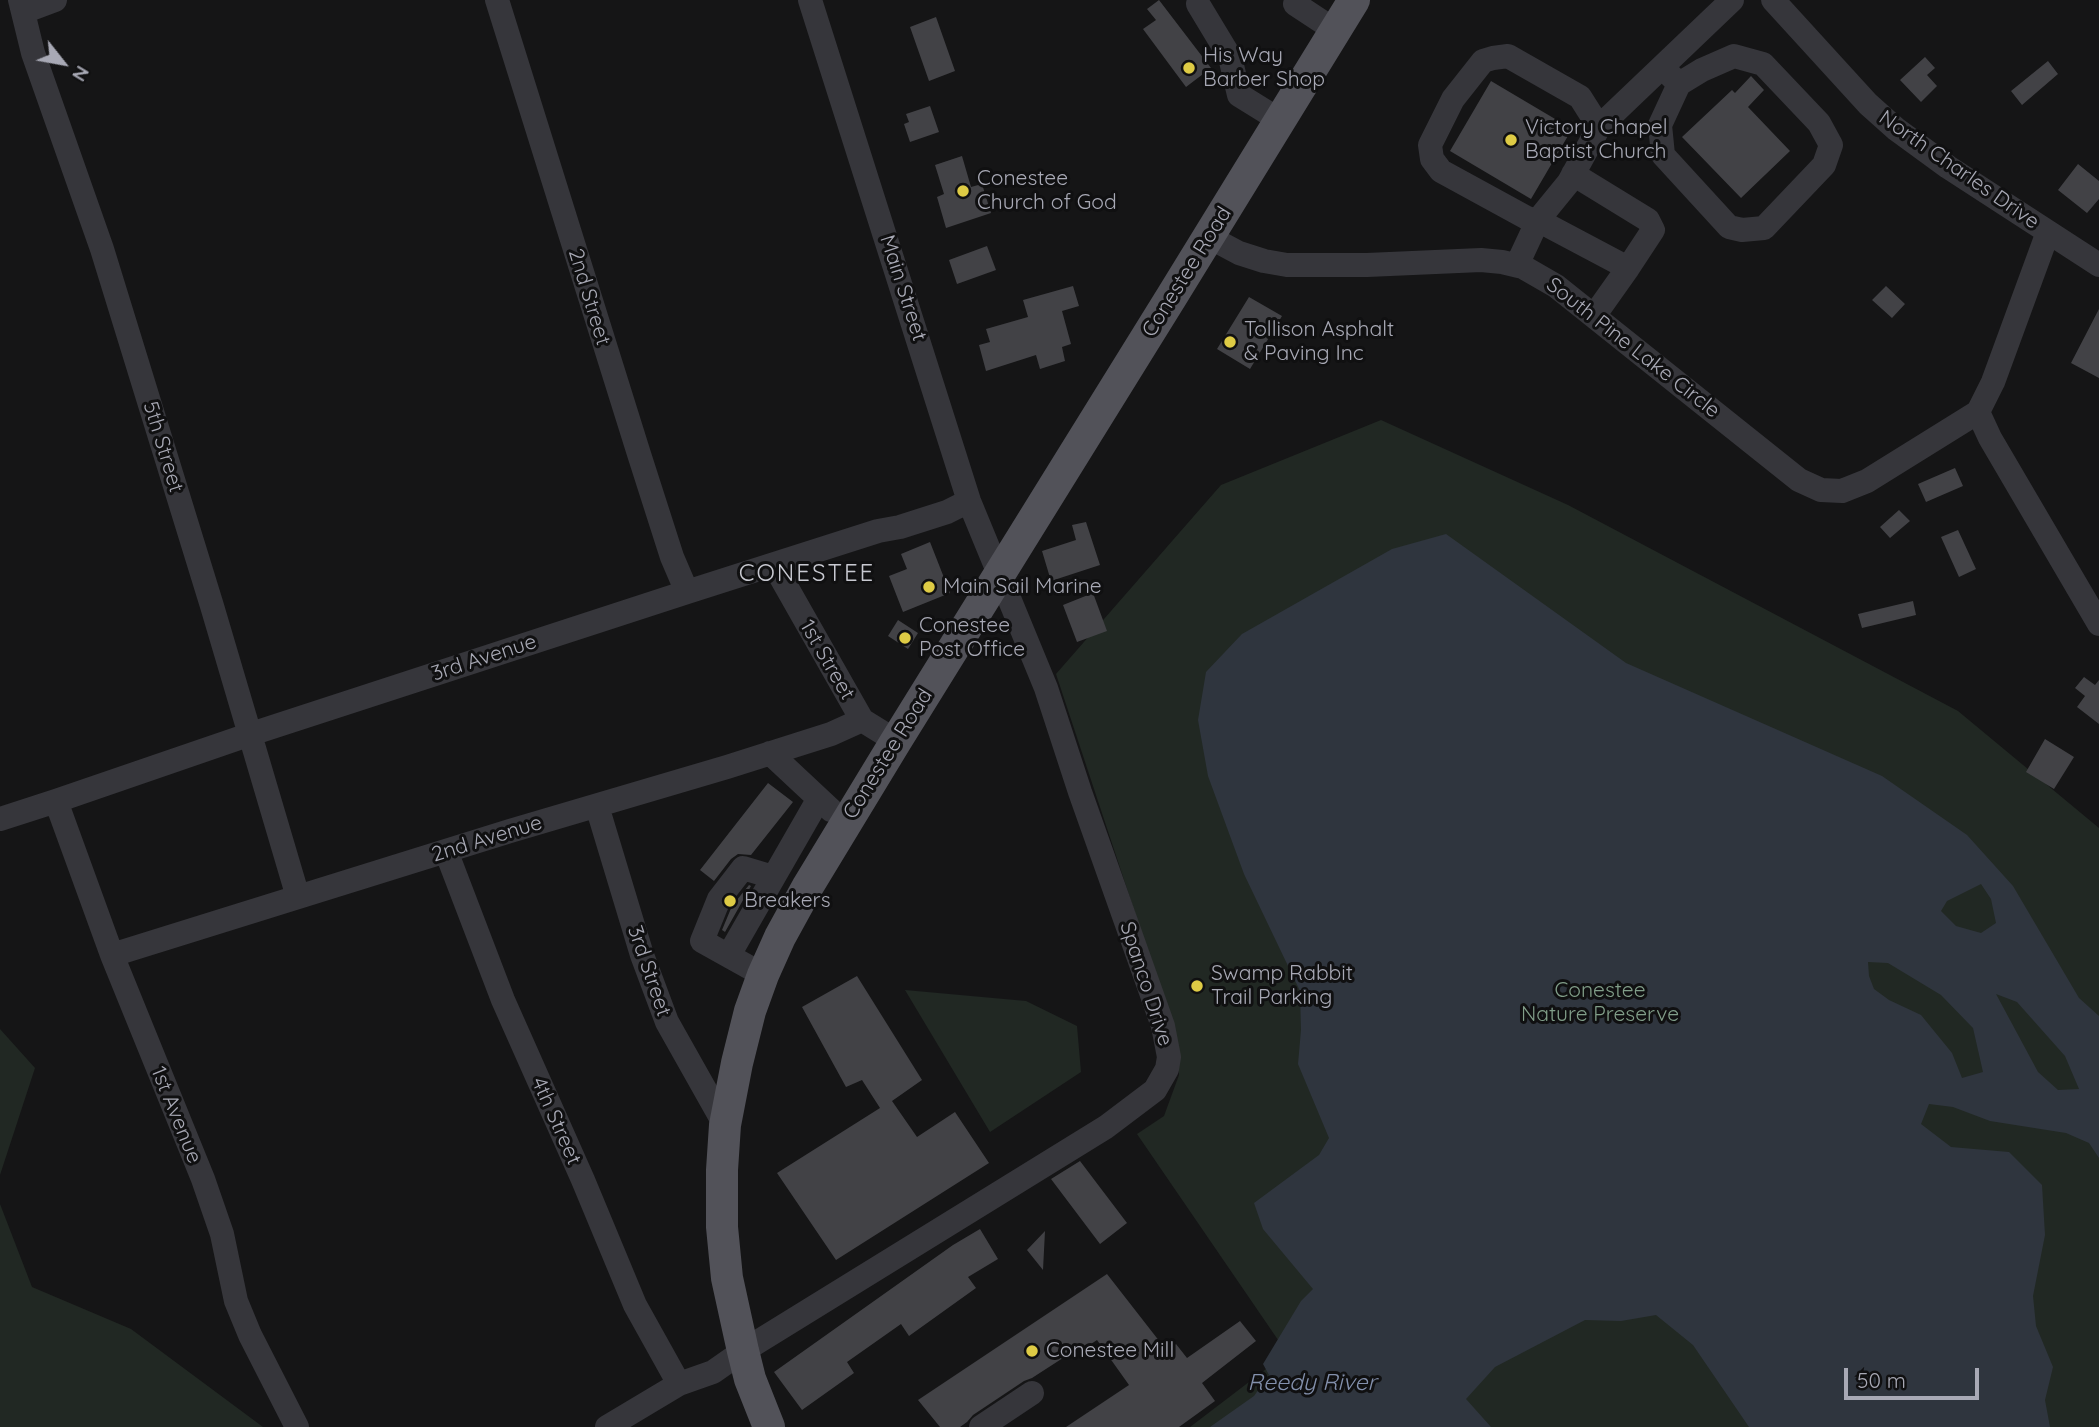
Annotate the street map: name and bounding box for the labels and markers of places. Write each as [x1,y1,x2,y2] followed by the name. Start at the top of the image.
[1203,43,1325,93] place label: His Way Barber Shop
[1181,60,1197,76] marker: His Way Barber Shop
[1525,115,1668,165] place label: Victory Chapel Baptist Church
[1503,132,1519,148] marker: Victory Chapel Baptist Church
[977,166,1117,216] place label: Conestee Church of God
[955,183,971,199] marker: Conestee Church of God
[1244,317,1394,367] place label: Tollison Asphalt & Paving Inc
[1222,334,1238,350] marker: Tollison Asphalt & Paving Inc
[943,574,1102,600] place label: Main Sail Marine
[921,579,937,595] marker: Main Sail Marine
[919,613,1025,663] place label: Conestee Post Office
[897,630,913,646] marker: Conestee Post Office
[744,888,831,914] place label: Breakers
[722,893,738,909] marker: Breakers
[1211,961,1353,1011] place label: Swamp Rabbit Trail Parking
[1189,978,1205,994] marker: Swamp Rabbit Trail Parking
[1046,1338,1174,1364] place label: Conestee Mill
[1024,1343,1040,1359] marker: Conestee Mill

